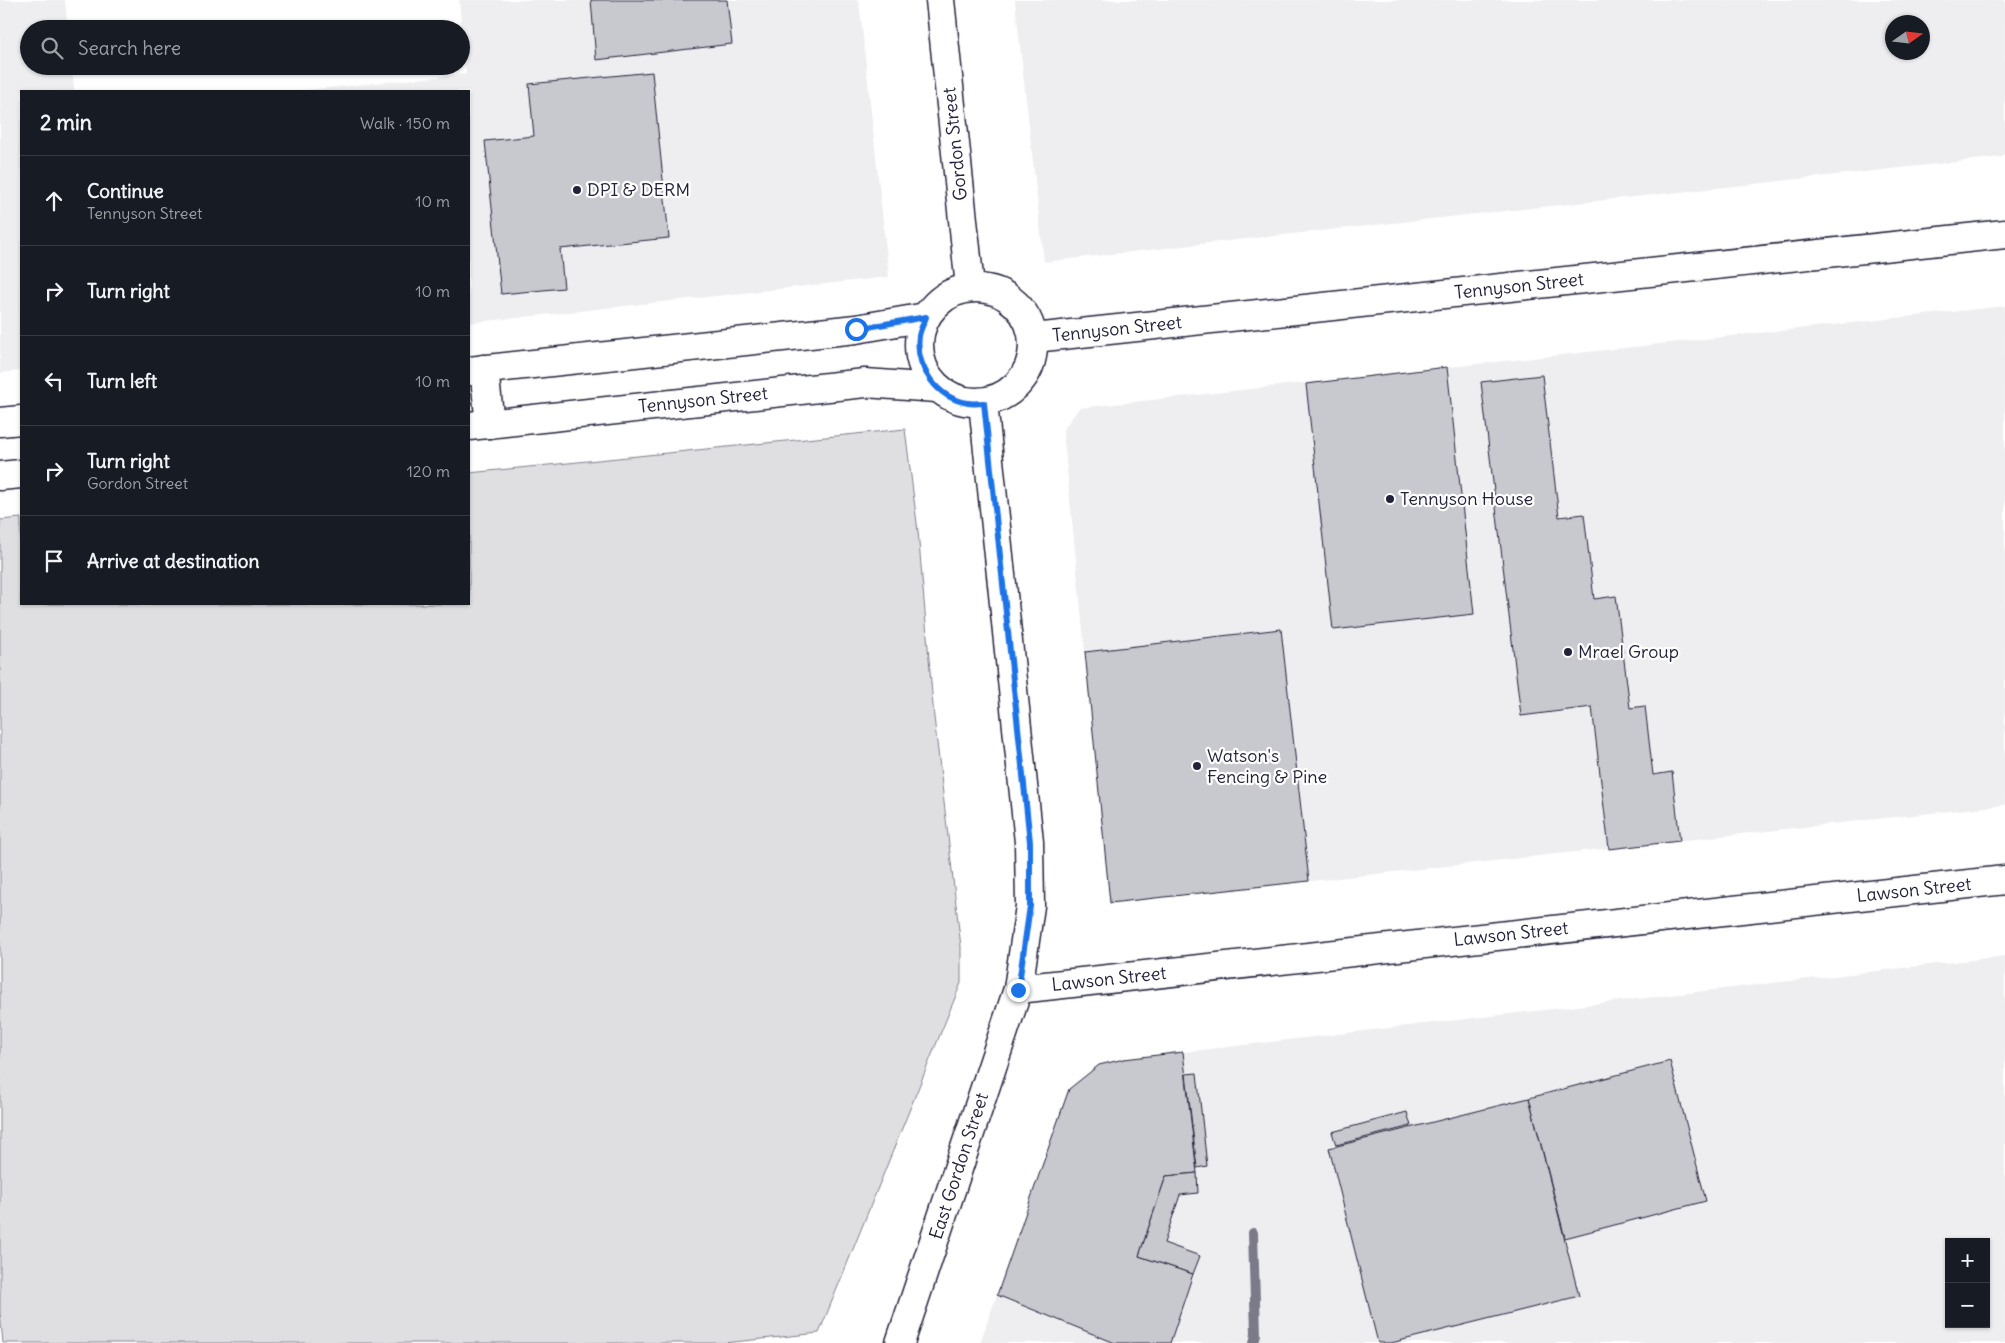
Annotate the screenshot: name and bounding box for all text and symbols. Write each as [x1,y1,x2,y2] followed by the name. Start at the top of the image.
[1885,15,1930,60] north arrow
[20,20,470,75] search box
[38,34,66,62] icon: search
[78,36,181,60] text: Search here
[937,86,972,202] street label: Gordon Street
[40,109,92,136] text: 2 min
[360,113,450,133] text: Walk · 150 m
[587,178,690,201] place label: DPI & DERM
[87,179,164,203] text: Continue
[571,184,583,196] marker: DPI & DERM
[40,187,68,215] icon: ahead
[415,191,450,211] text: 10 m
[87,203,202,223] text: Tennyson Street
[1453,267,1585,304] street label: Tennyson Street
[40,277,68,305] icon: right
[87,279,170,303] text: Turn right
[415,281,450,301] text: 10 m
[1051,310,1183,347] street label: Tennyson Street
[845,318,868,341] route start
[40,367,68,395] icon: left
[87,369,157,393] text: Turn left
[415,371,450,391] text: 10 m
[637,381,769,418] street label: Tennyson Street
[87,449,170,473] text: Turn right
[40,457,68,485] icon: right
[407,461,450,481] text: 120 m
[87,473,188,493] text: Gordon Street
[1400,487,1533,510] place label: Tennyson House
[1384,493,1396,505] marker: Tennyson House
[40,547,68,575] icon: arrive
[87,549,260,573] text: Arrive at destination
[1578,640,1679,663] place label: Mrael Group
[1562,646,1574,658] marker: Mrael Group
[1207,744,1327,788] place label: Watson's Fencing & Pine
[1191,760,1203,772] marker: Watson's Fencing & Pine
[1855,872,1972,907] street label: Lawson Street
[1452,916,1569,951] street label: Lawson Street
[1050,961,1167,996] street label: Lawson Street
[1007,979,1030,1002] route end
[924,1090,993,1242] street label: East Gordon Street
[1945,1238,1990,1328] map controls
[1945,1238,1990,1283] button: +
[1945,1283,1990,1328] button: −

